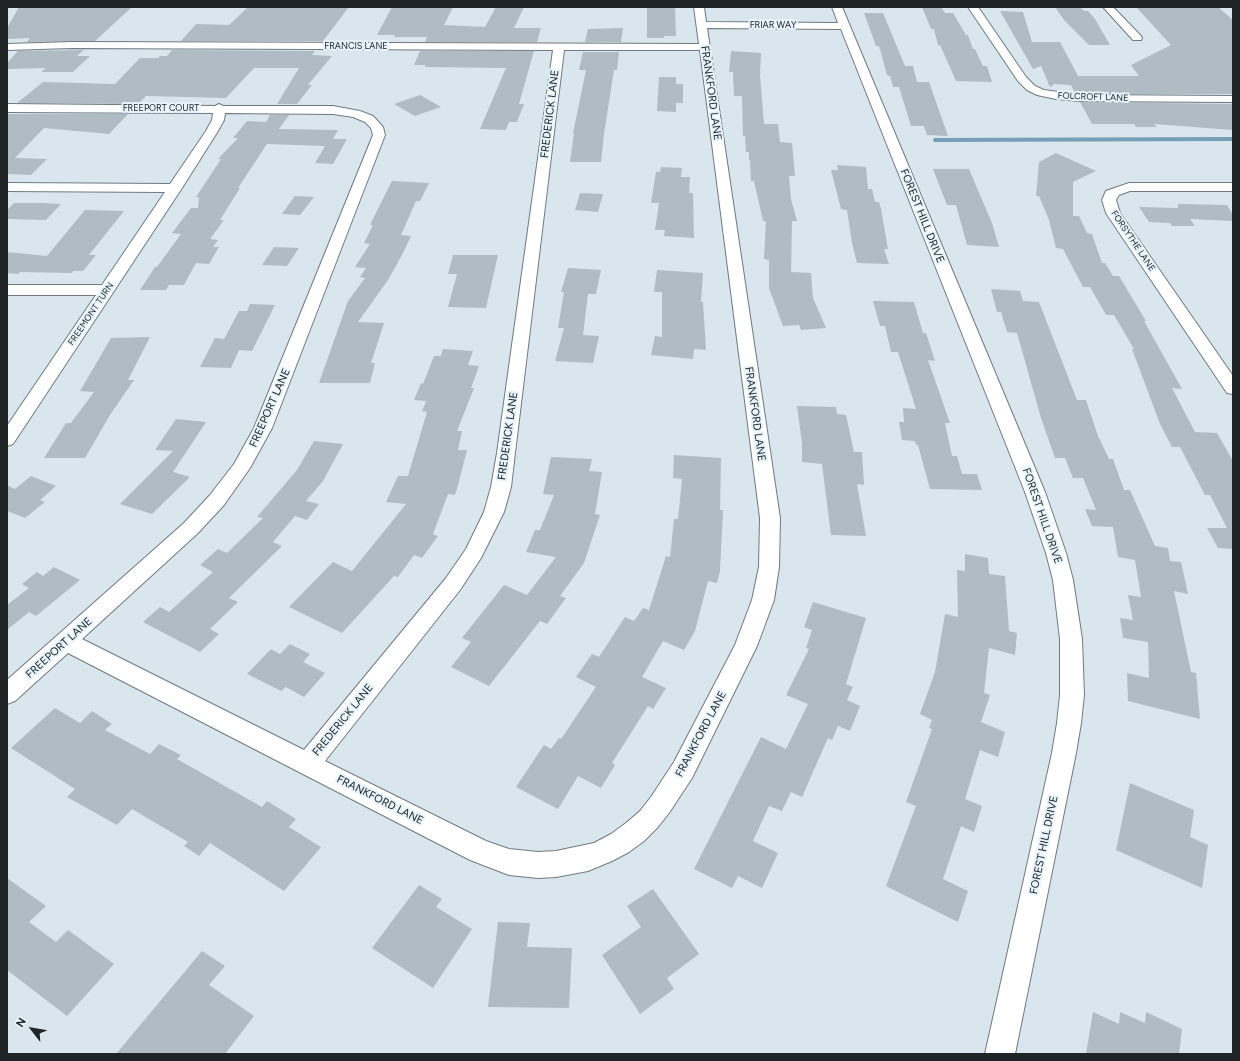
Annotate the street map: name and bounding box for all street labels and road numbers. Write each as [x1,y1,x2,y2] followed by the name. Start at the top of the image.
[750,20,796,30] street label: FRIAR WAY
[324,41,388,51] street label: FRANCIS LANE
[698,45,724,141] street label: FRANKFORD LANE
[538,69,562,159] street label: FREDERICK LANE
[1057,90,1129,104] street label: FOLCROFT LANE
[123,103,199,113] street label: FREEPORT COURT
[897,167,947,265] street label: FOREST HILL DRIVE
[1109,209,1157,273] street label: FORSYTHE LANE
[66,280,116,348] street label: FREEMONT TURN
[742,366,768,462] street label: FRANKFORD LANE
[247,367,293,449] street label: FREEPORT LANE
[495,391,521,481] street label: FREDERICK LANE
[1019,466,1065,566] street label: FOREST HILL DRIVE
[23,615,95,681] street label: FREEPORT LANE
[310,681,376,759] street label: FREDERICK LANE
[673,689,729,779] street label: FRANKFORD LANE
[334,772,426,828] street label: FRANKFORD LANE
[1027,795,1061,895] street label: FOREST HILL DRIVE

